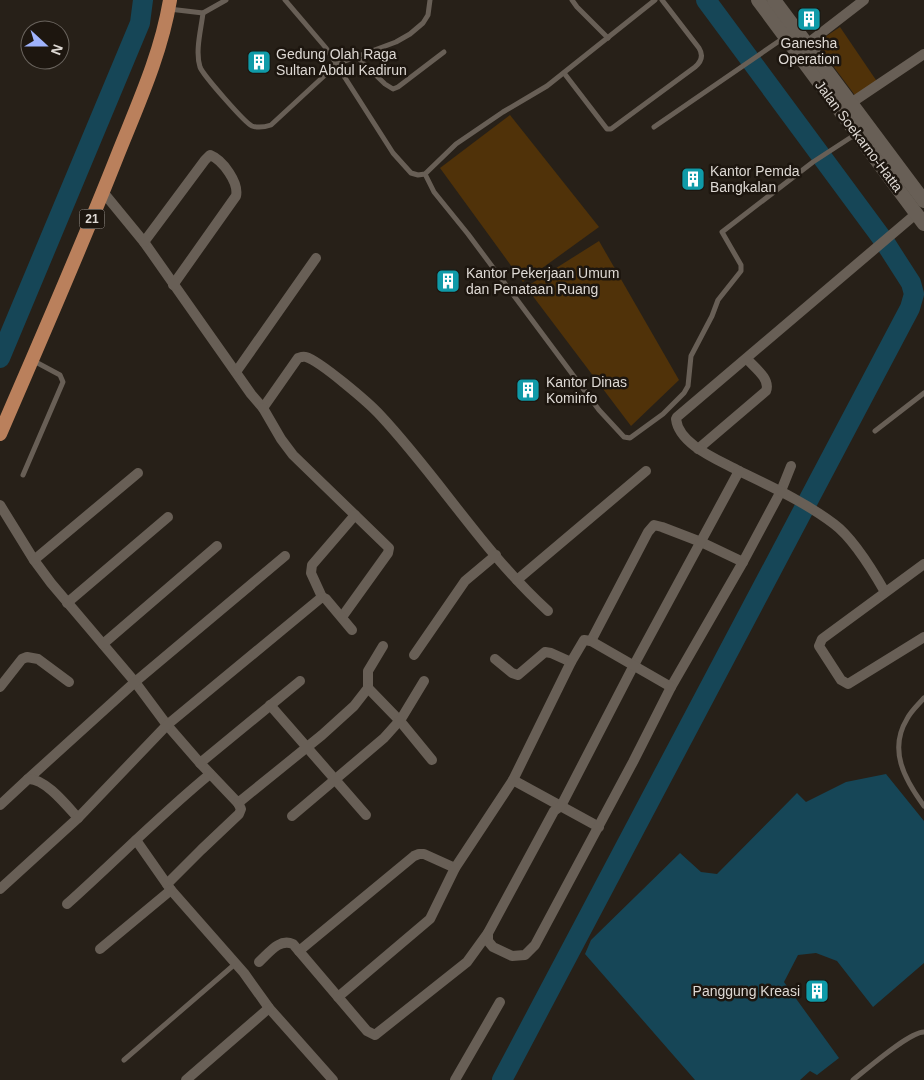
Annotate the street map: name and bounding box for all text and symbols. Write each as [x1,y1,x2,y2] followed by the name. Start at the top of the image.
[796,6,822,32] building icon: Ganesha Operation
[20,20,70,70] north arrow
[778,35,840,67] place label: Ganesha Operation
[48,42,66,57] text: N
[276,46,407,78] place label: Gedung Olah Raga Sultan Abdul Kadirun
[246,49,272,75] building icon: Gedung Olah Raga Sultan Abdul Kadirun
[812,77,906,195] street label: Jalan Soekarno-Hatta
[710,163,800,195] place label: Kantor Pemda Bangkalan
[680,166,706,192] building icon: Kantor Pemda Bangkalan
[80,210,104,228] road number: 21
[466,265,619,297] place label: Kantor Pekerjaan Umum dan Penataan Ruang
[435,268,461,294] building icon: Kantor Pekerjaan Umum dan Penataan Ruang
[546,374,627,406] place label: Kantor Dinas Kominfo
[515,377,541,403] building icon: Kantor Dinas Kominfo
[804,978,830,1004] building icon: Panggung Kreasi
[693,983,800,999] place label: Panggung Kreasi

